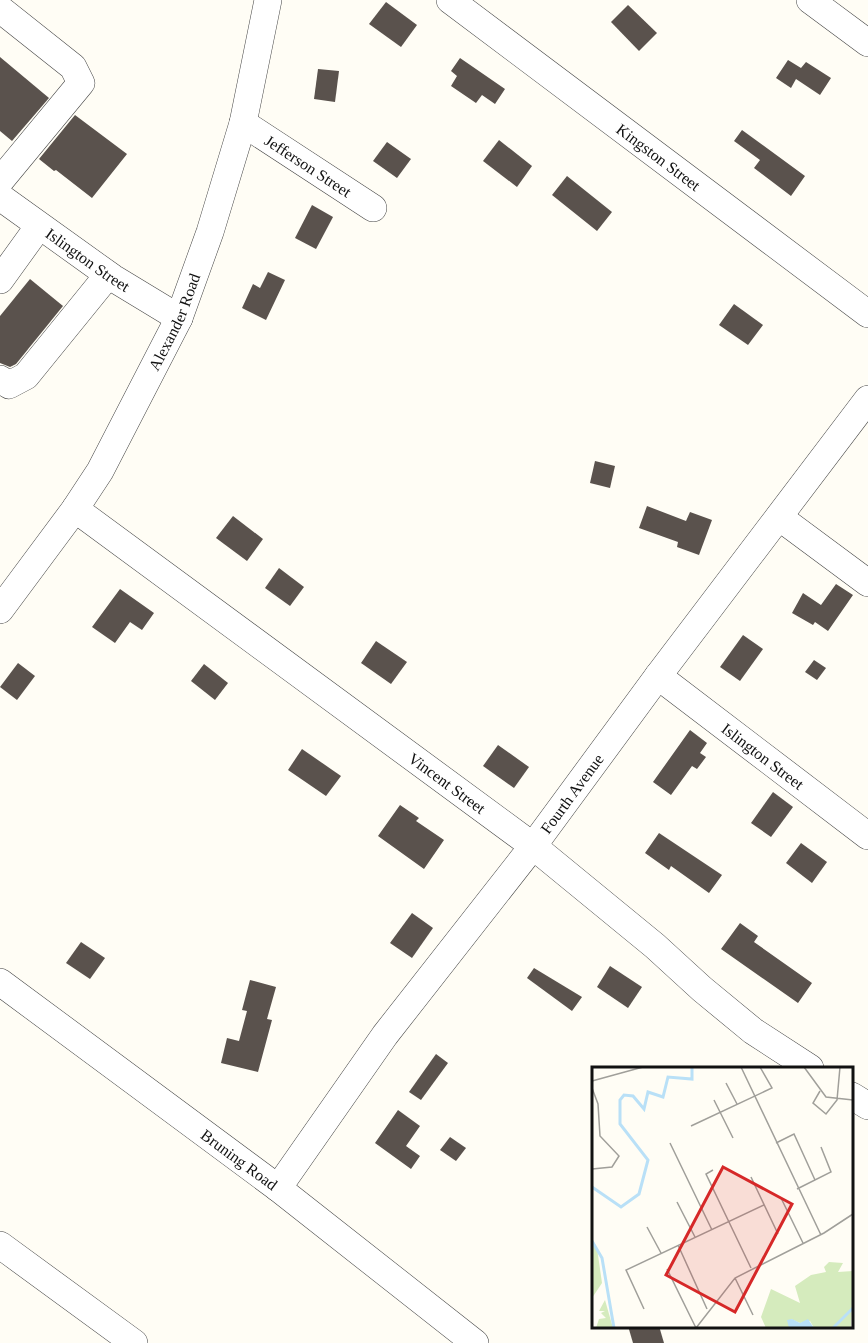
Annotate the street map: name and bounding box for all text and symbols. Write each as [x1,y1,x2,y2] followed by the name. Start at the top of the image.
[614,120,704,194] street label: Kingston Street
[262,131,355,200] street label: Jefferson Street
[43,224,133,295] street label: Islington Street
[145,271,203,373] street label: Alexander Road
[719,719,808,793] street label: Islington Street
[405,749,489,817] street label: Vincent Street
[537,750,606,836] street label: Fourth Avenue
[592,1067,853,1328] inset map
[198,1126,281,1193] street label: Bruning Road

